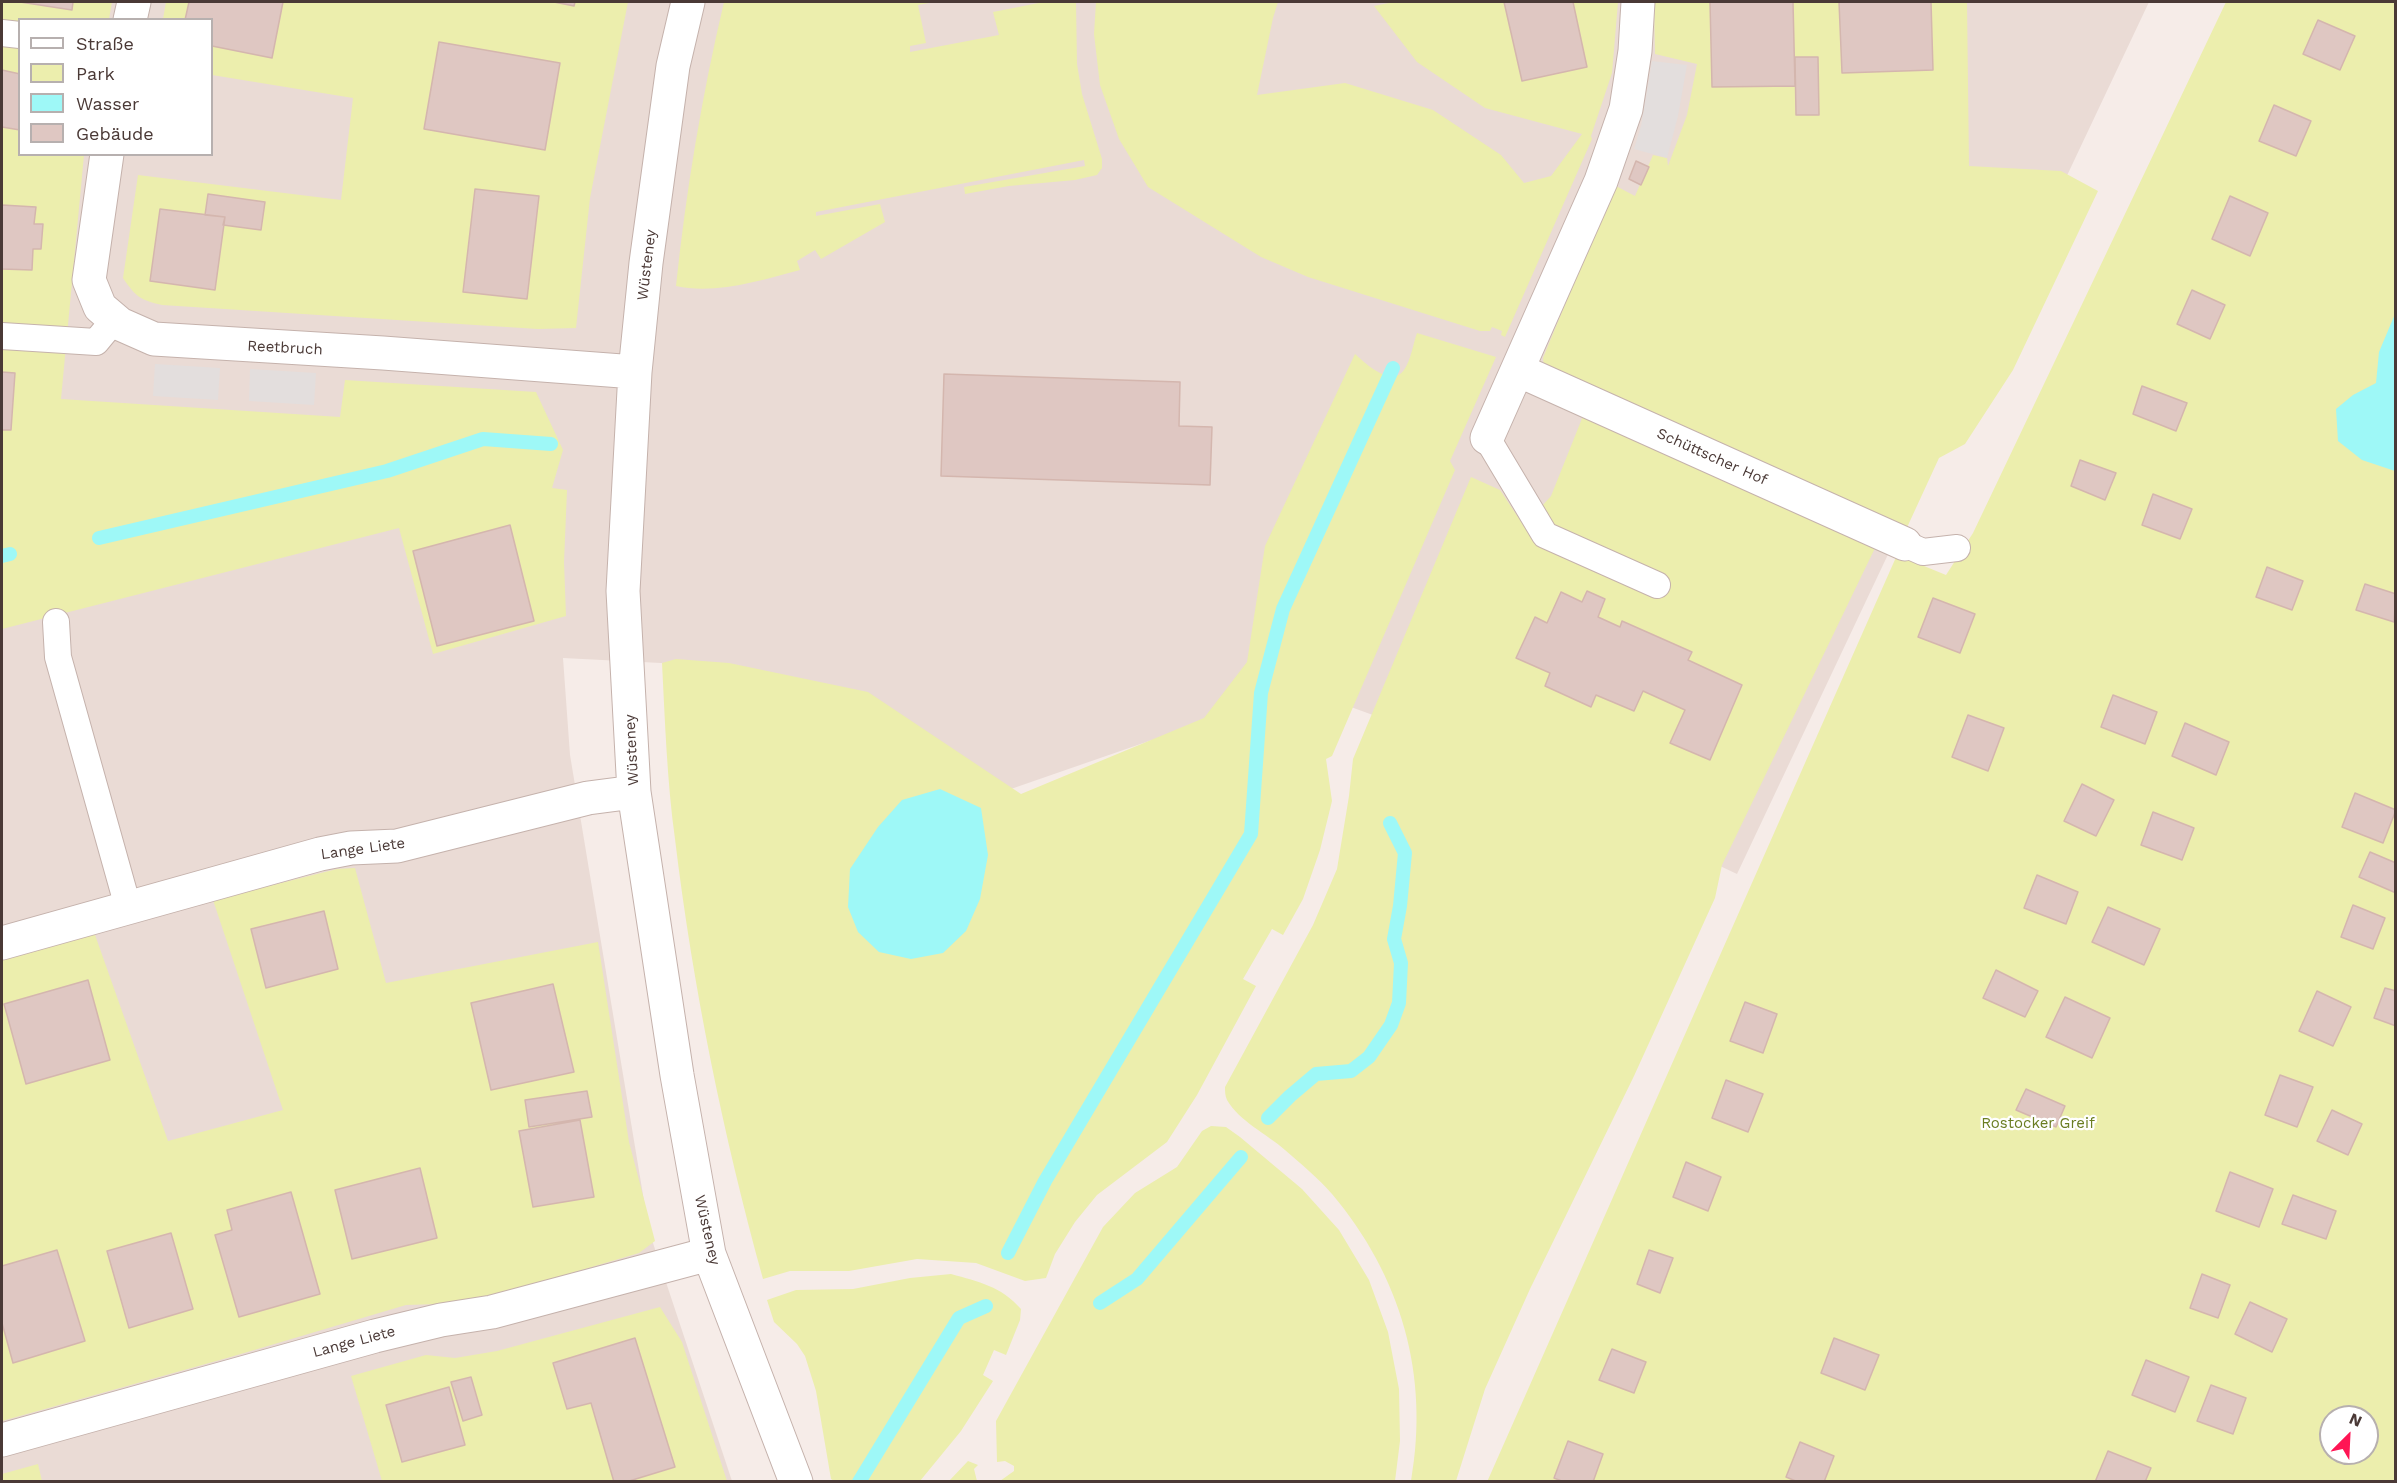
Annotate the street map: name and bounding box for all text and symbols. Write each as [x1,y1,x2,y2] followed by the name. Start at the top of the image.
[18,18,213,156] legend
[76,33,134,54] text: Straße
[76,63,115,84] text: Park
[76,93,139,114] text: Wasser
[76,123,154,144] text: Gebäude
[634,228,660,302] street label: Wüsteney
[247,337,323,359] street label: Reetbruch
[1654,425,1770,489] street label: Schüttscher Hof
[621,714,643,786] street label: Wüsteney
[320,834,406,864] street label: Lange Liete
[1981,1115,2095,1133] park label: Rostocker Greif
[690,1193,724,1267] street label: Wüsteney
[311,1322,397,1362] street label: Lange Liete
[2319,1405,2379,1465] north arrow
[2346,1409,2365,1431] text: N

